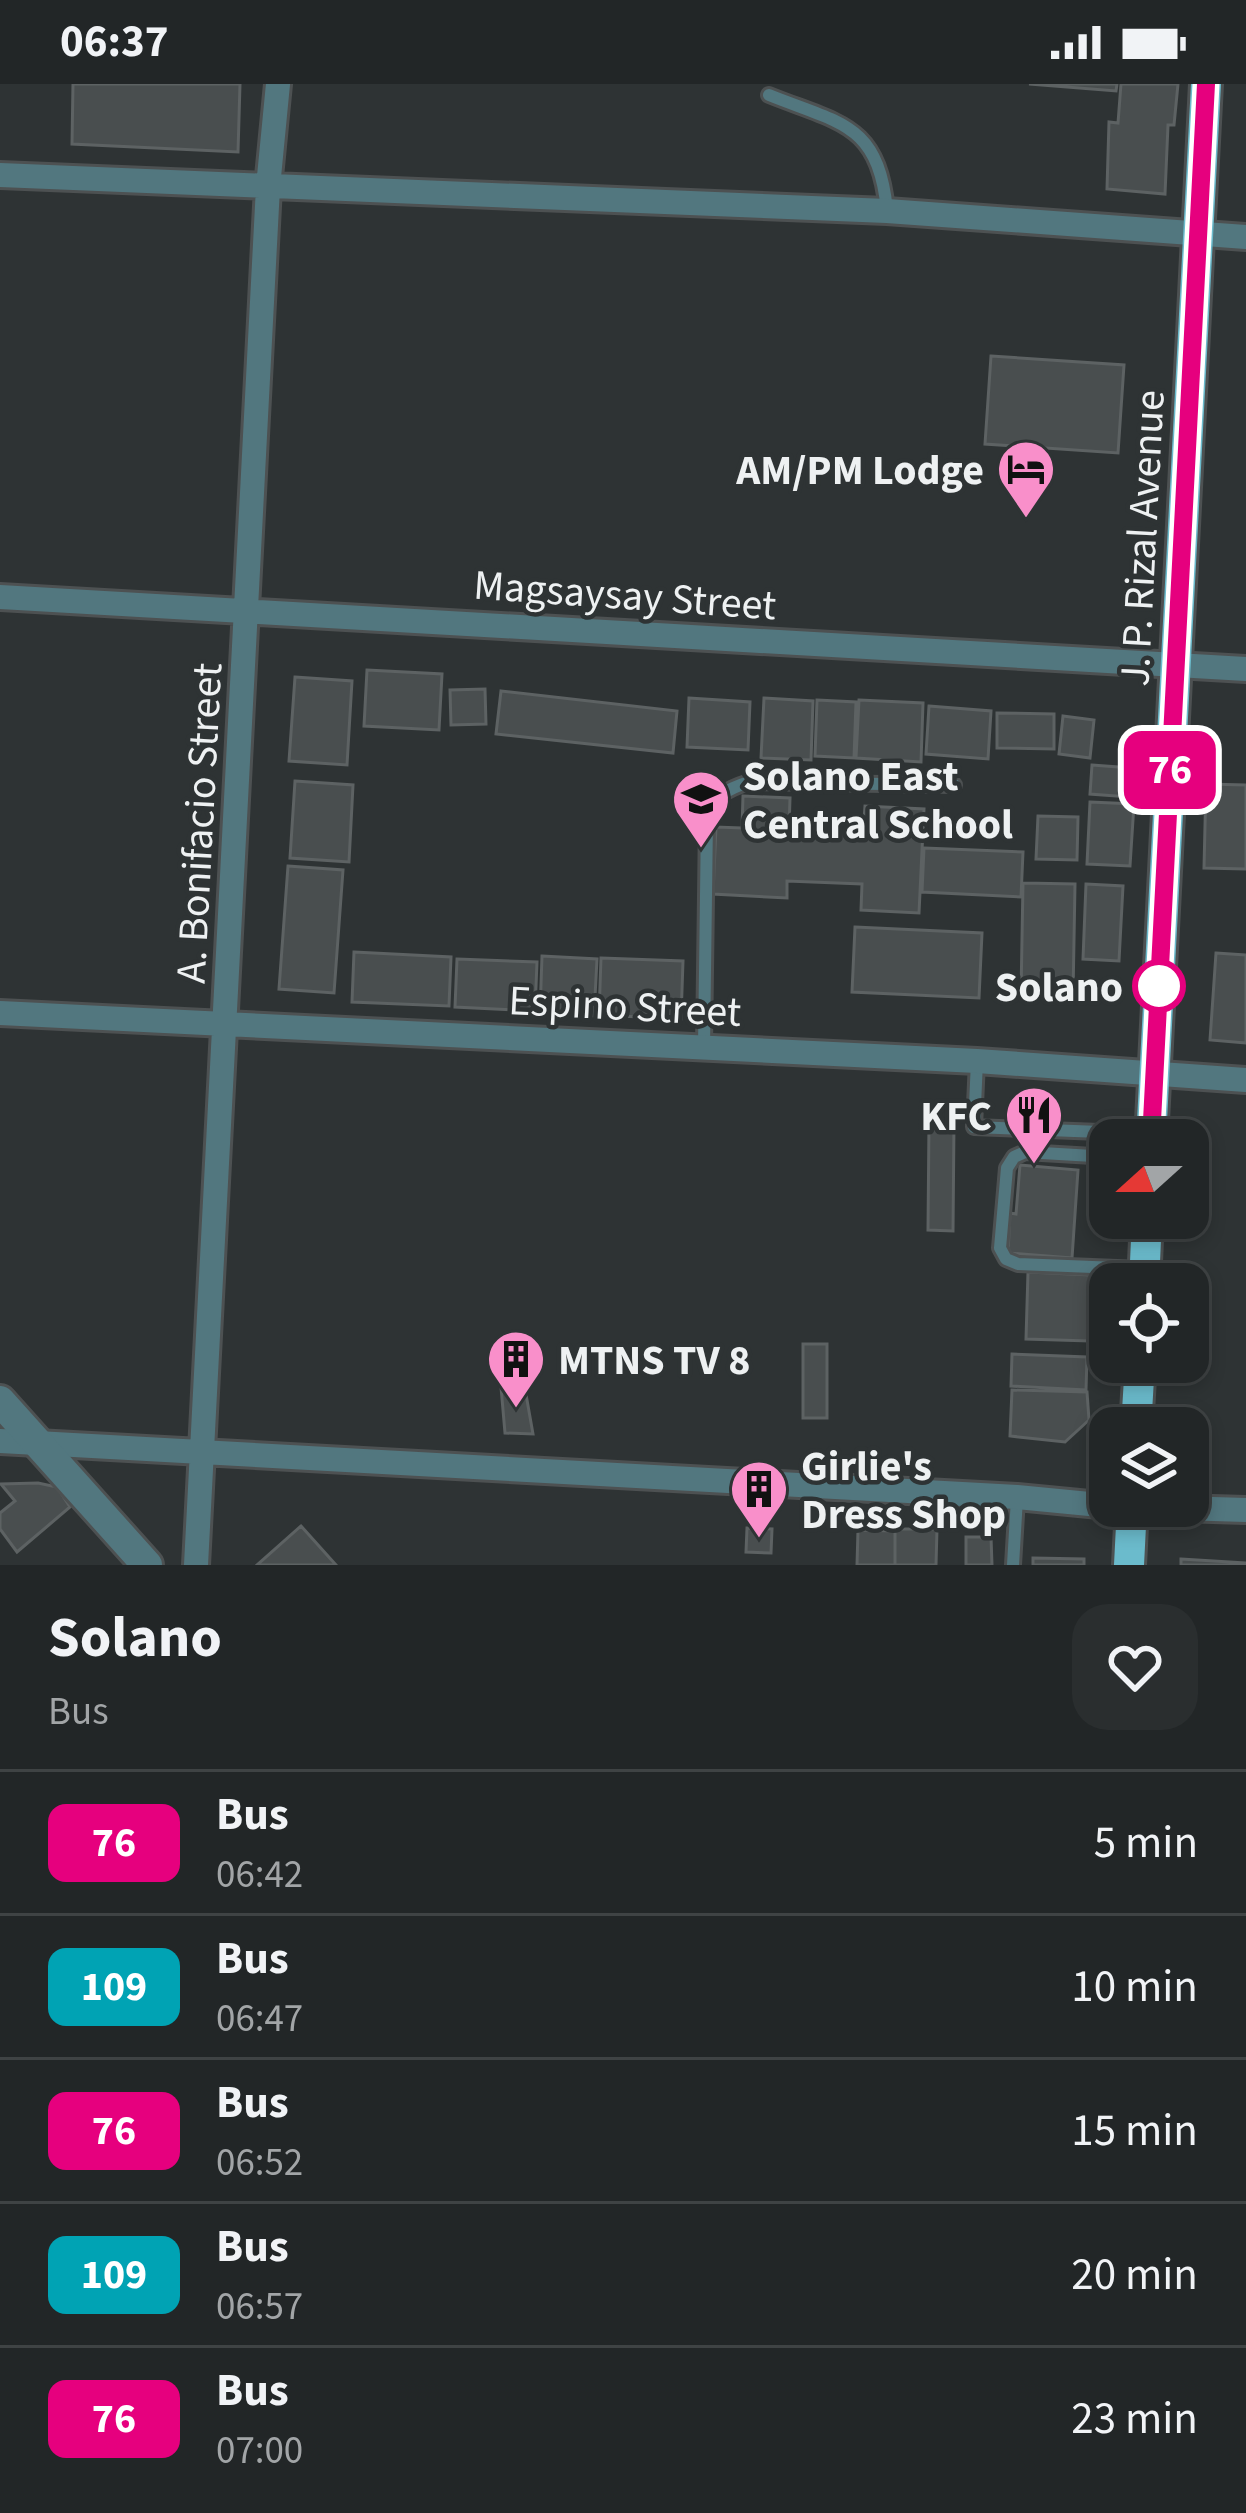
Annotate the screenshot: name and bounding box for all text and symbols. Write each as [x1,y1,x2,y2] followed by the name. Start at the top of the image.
[60,10,169,74] text: 06:37
[1105,388,1181,688] street label: J. P. Rizal Avenue
[995,438,1057,520] hotel icon: AM/PM Lodge
[735,441,984,501] place label: AM/PM Lodge
[472,555,778,636] street label: Magsaysay Street
[162,661,238,985] street label: A. Bonifacio Street
[1116,731,1224,809] line badge: 76
[1148,740,1192,800] text: 76
[743,747,1013,855] place label: Solano East Central School
[670,768,732,850] school or university icon: Solano East Central School
[995,958,1123,1018] place label: Solano
[1134,961,1184,1011] marker: Solano
[507,971,743,1043] street label: Espino Street
[1003,1084,1065,1166] restaurant icon: KFC
[920,1087,992,1147] place label: KFC
[1089,1119,1209,1239] north arrow
[1089,1119,1209,1527] map controls
[1089,1263,1209,1383] button: locate
[485,1328,547,1410] building icon: MTNS TV 8
[558,1331,750,1391] place label: MTNS TV 8
[1089,1407,1209,1527] button: layers
[801,1437,1006,1545] place label: Girlie's Dress Shop
[728,1458,790,1540] building icon: Girlie's Dress Shop
[48,1598,222,1679] text: Solano
[1072,1604,1198,1730] button: heart
[48,1684,109,1740] text: Bus
[216,1783,289,1847] text: Bus
[1094,1811,1198,1875] text: 5 min
[92,1813,136,1873] text: 76
[216,1847,303,1903] text: 06:42
[216,1927,289,1991] text: Bus
[1071,1955,1198,2019] text: 10 min
[81,1957,147,2017] text: 109
[216,1991,303,2047] text: 06:47
[216,2071,289,2135] text: Bus
[1071,2099,1198,2163] text: 15 min
[92,2101,136,2161] text: 76
[216,2135,303,2191] text: 06:52
[216,2215,289,2279] text: Bus
[1071,2243,1198,2307] text: 20 min
[81,2245,147,2305] text: 109
[216,2279,303,2335] text: 06:57
[216,2359,289,2423] text: Bus
[1071,2387,1198,2451] text: 23 min
[92,2389,136,2449] text: 76
[216,2423,303,2479] text: 07:00

